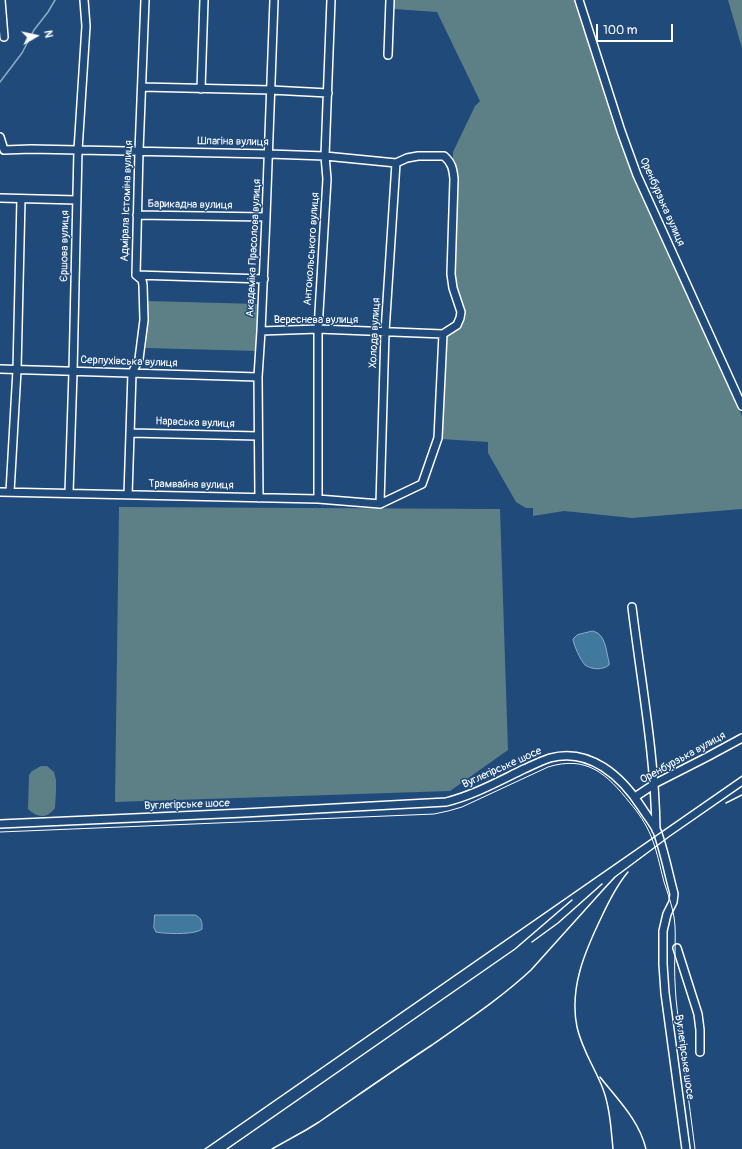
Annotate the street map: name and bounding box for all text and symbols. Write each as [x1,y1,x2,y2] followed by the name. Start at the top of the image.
[16,16,56,56] north arrow
[598,16,675,42] scale bar
[603,23,637,38] text: 100 m
[41,29,55,39] text: N
[197,135,269,149] street label: Шпагіна вулиця
[118,140,136,262] street label: Адмірала Істоміна вулиця
[637,156,687,248] street label: Оренбурзька вулиця
[244,179,264,317] street label: Академіка Прасолова вулиця
[301,192,323,306] street label: Антокольського вулиця
[147,198,233,212] street label: Барикадна вулиця
[58,210,72,282] street label: Єршова вулиця
[367,297,383,369] street label: Холода вулиця
[274,313,358,327] street label: Вереснева вулиця
[80,354,178,370] street label: Серпухівська вулиця
[155,415,235,431] street label: Нарвська вулиця
[148,478,234,492] street label: Трамвайна вулиця
[638,729,728,787] street label: Оренбурзька вулиця
[460,745,544,791] street label: Вуглегірське шосе
[144,797,230,813] street label: Вуглегірське шосе
[672,1014,696,1100] street label: Вуглегірське шосе

